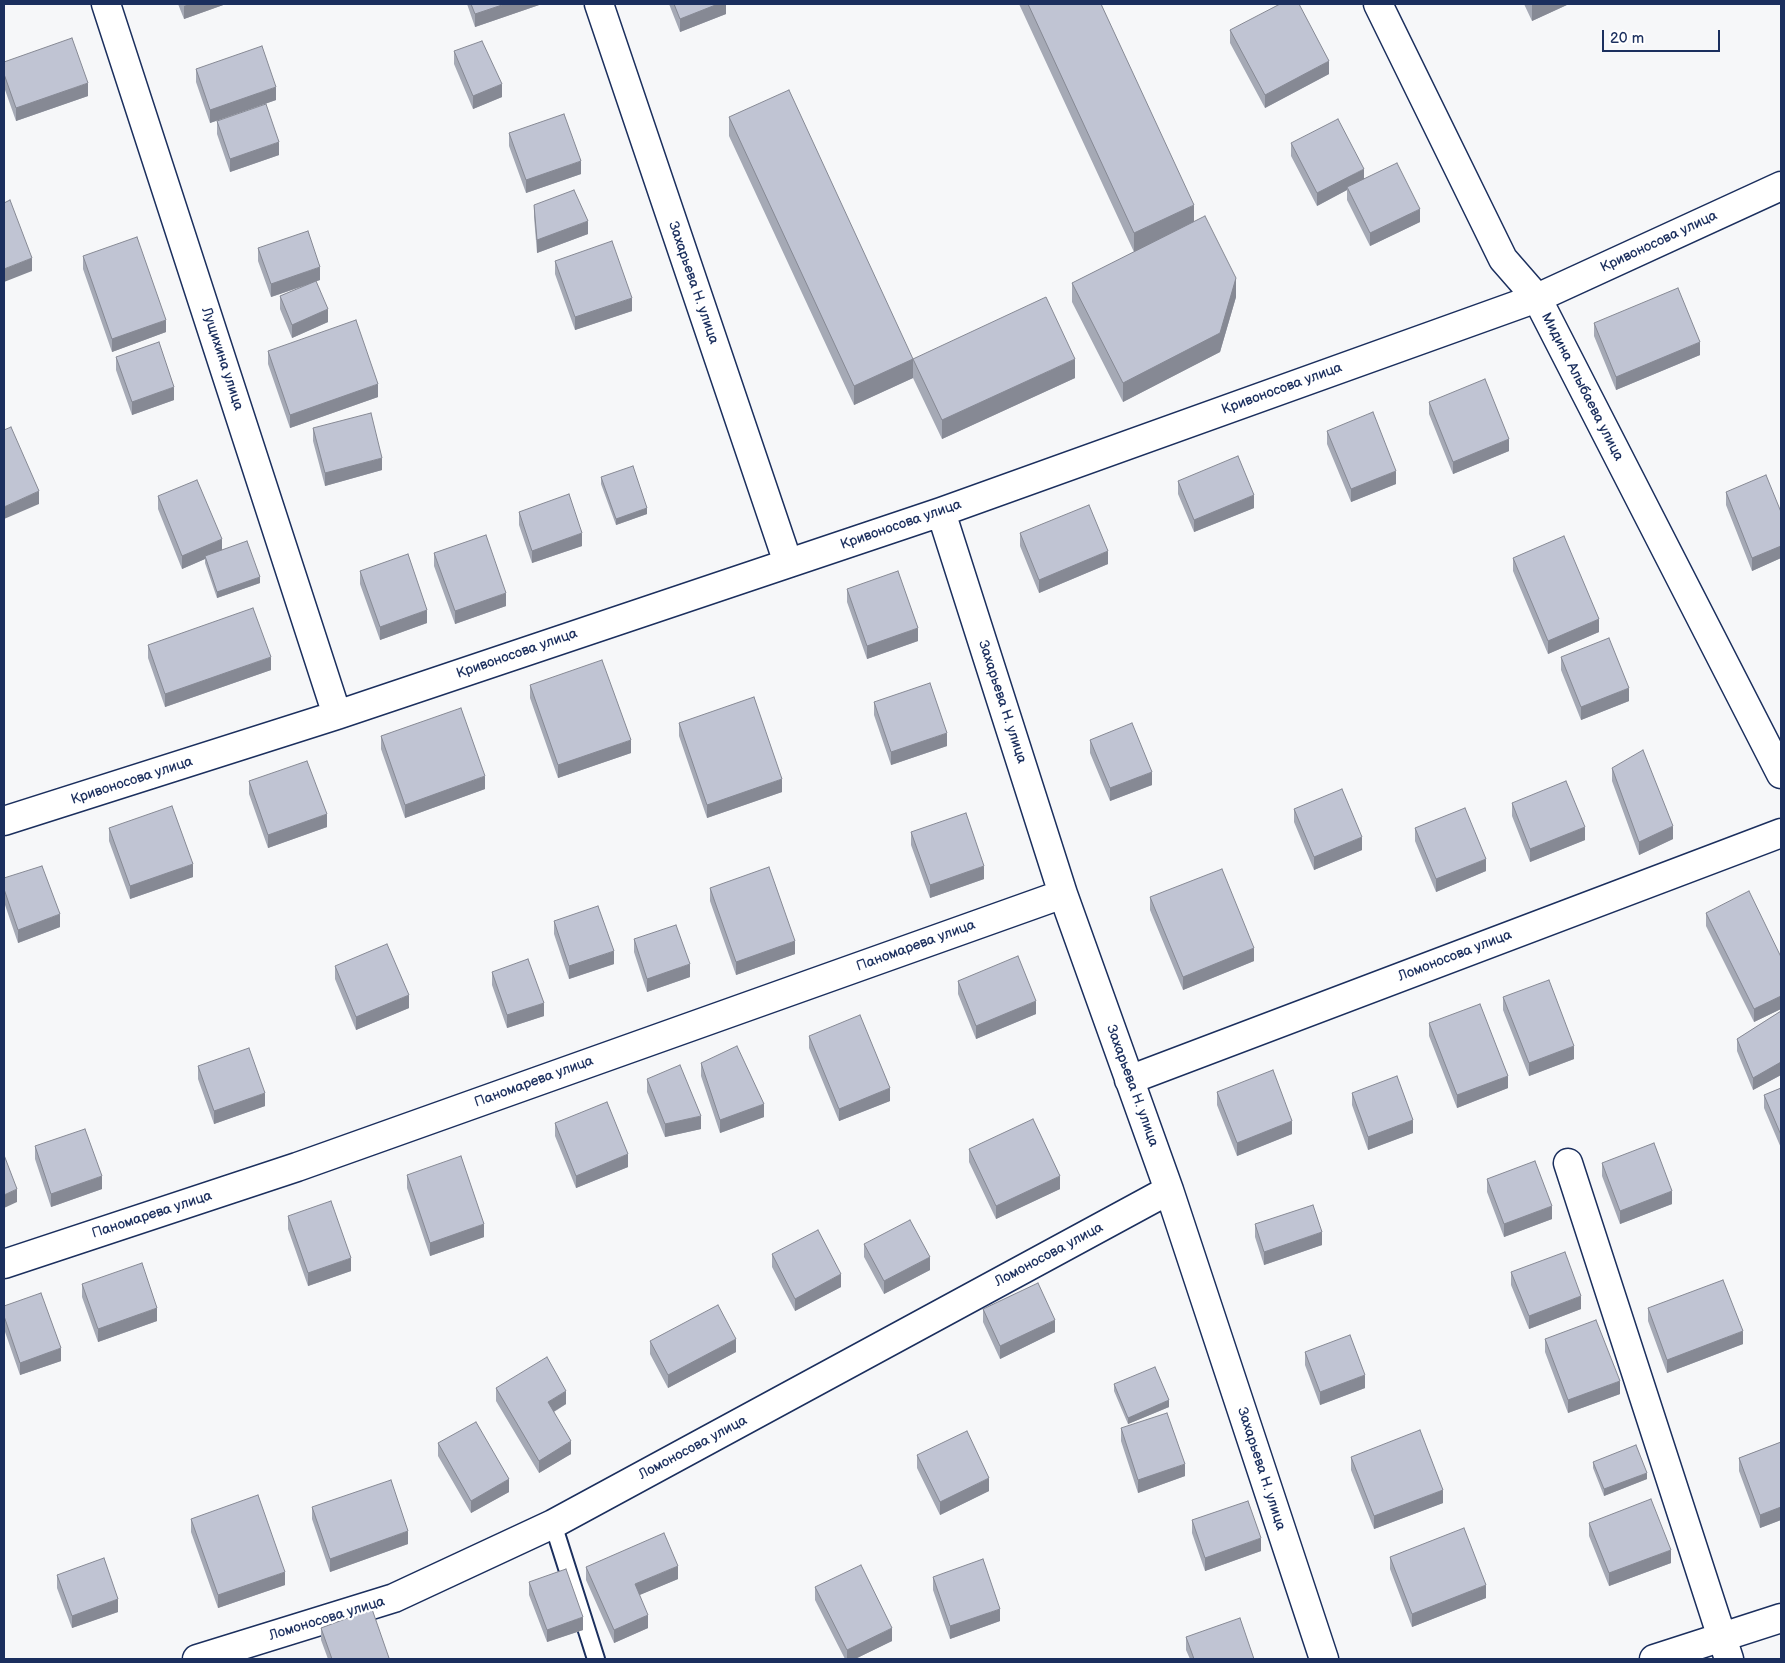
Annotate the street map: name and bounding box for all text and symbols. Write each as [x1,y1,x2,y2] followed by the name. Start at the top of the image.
[1605,20,1722,52] scale bar
[1610,29,1644,48] text: 20 m
[1598,208,1720,276] street label: Кривоносова улица
[664,219,722,347] street label: Захарьева Н. улица
[197,305,247,413] street label: Лущихина улица
[1537,310,1627,464] street label: Мидина Алыбаева улица
[1220,359,1344,419] street label: Кривоносова улица
[838,496,964,554] street label: Кривоносова улица
[454,625,580,683] street label: Кривоносова улица
[974,638,1030,766] street label: Захарьева Н. улица
[69,753,195,809] street label: Кривоносова улица
[854,917,978,975] street label: Паномарева улица
[1396,927,1514,985] street label: Ломоносова улица
[1102,1023,1162,1149] street label: Захарьева Н. улица
[472,1053,596,1111] street label: Паномарева улица
[90,1188,214,1242] street label: Паномарева улица
[992,1219,1106,1291] street label: Ломоносова улица
[1233,1405,1289,1533] street label: Захарьева Н. улица
[636,1412,750,1484] street label: Ломоносова улица
[267,1593,387,1645] street label: Ломоносова улица

